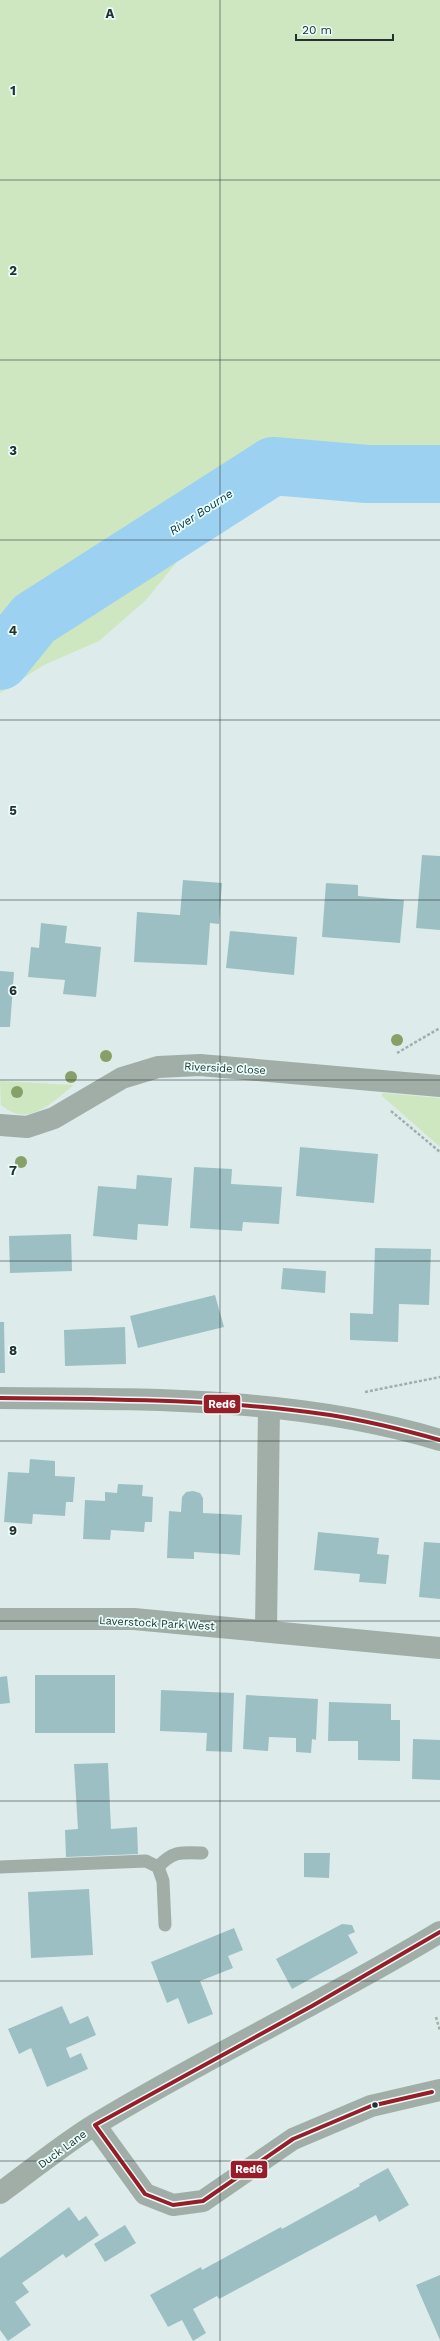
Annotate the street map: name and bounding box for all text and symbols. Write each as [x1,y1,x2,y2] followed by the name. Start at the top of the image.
[106,6,115,21] text: A
[296,16,393,42] scale bar
[302,23,332,37] text: 20 m
[10,83,16,98] text: 1
[9,263,17,278] text: 2
[9,443,17,458] text: 3
[167,486,235,538] water label: River Bourne
[9,623,18,638] text: 4
[9,803,17,818] text: 5
[9,983,17,998] text: 6
[184,1060,266,1077] street label: Riverside Close
[9,1163,17,1178] text: 7
[9,1343,17,1358] text: 8
[203,1394,241,1414] line badge: Red6
[208,1398,236,1411] text: Red6
[9,1523,17,1538] text: 9
[99,1614,215,1633] street label: Laverstock Park West
[370,2100,380,2110] unlabelled marker
[36,2128,89,2171] street label: Duck Lane
[230,2160,268,2179] line badge: Red6
[235,2163,263,2176] text: Red6

